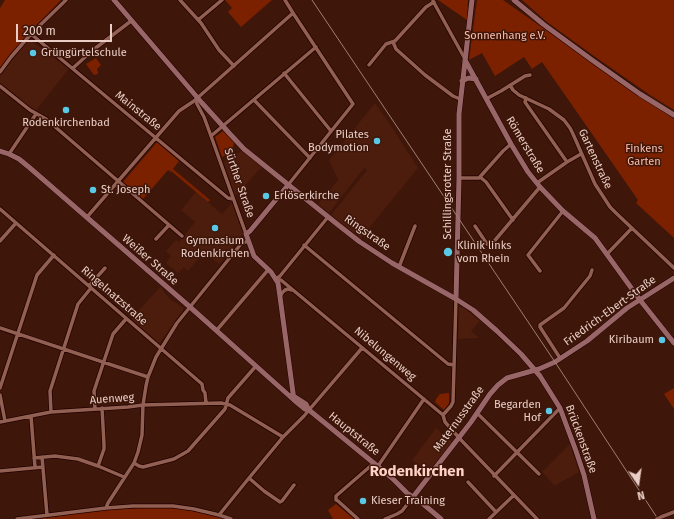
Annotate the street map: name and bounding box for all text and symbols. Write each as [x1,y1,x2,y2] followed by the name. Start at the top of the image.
[18,16,114,42] scale bar
[23,24,56,38] text: 200 m
[464,29,546,43] park label: Sonnenhang e.V.
[41,46,127,60] place label: Grüngürtelschule
[28,48,38,58] marker: Grüngürtelschule
[112,88,164,134] street label: Mainstraße
[61,105,71,115] marker: Rodenkirchenbad
[503,114,547,176] street label: Römerstraße
[22,116,110,130] place label: Rodenkirchenbad
[575,127,615,191] street label: Gartenstraße
[308,128,369,154] place label: Pilates Bodymotion
[441,128,455,240] street label: Schillingsrotter Straße
[372,136,382,146] marker: Pilates Bodymotion
[625,142,663,168] park label: Finkens Garten
[221,147,257,219] street label: Sürther Straße
[101,183,150,197] place label: St. Joseph
[88,185,98,195] marker: St. Joseph
[274,189,339,203] place label: Erlöserkirche
[261,191,271,201] marker: Erlöserkirche
[341,212,393,254] street label: Ringstraße
[210,223,220,233] marker: Gymnasium Rodenkirchen
[119,232,181,288] street label: Weißer Straße
[181,234,249,260] place label: Gymnasium Rodenkirchen
[457,239,511,265] place label: Klinik links vom Rhein
[442,246,454,258] marker: Klinik links vom Rhein
[78,264,150,328] street label: Ringelnatzstraße
[561,273,659,349] street label: Friedrich-Ebert-Straße
[351,324,419,384] street label: Nibelungenweg
[609,333,654,347] place label: Kiribaum
[657,335,667,345] marker: Kiribaum
[431,384,487,454] street label: Maternusstraße
[89,391,135,407] street label: Auenweg
[494,398,541,424] place label: Begarden Hof
[562,403,600,475] street label: Brückenstraße
[544,406,554,416] marker: Begarden Hof
[326,409,382,459] street label: Hauptstraße
[370,463,464,481] district label: Rodenkirchen
[618,463,658,503] north arrow
[636,488,646,502] text: N
[371,494,445,508] place label: Kieser Training
[358,496,368,506] marker: Kieser Training

